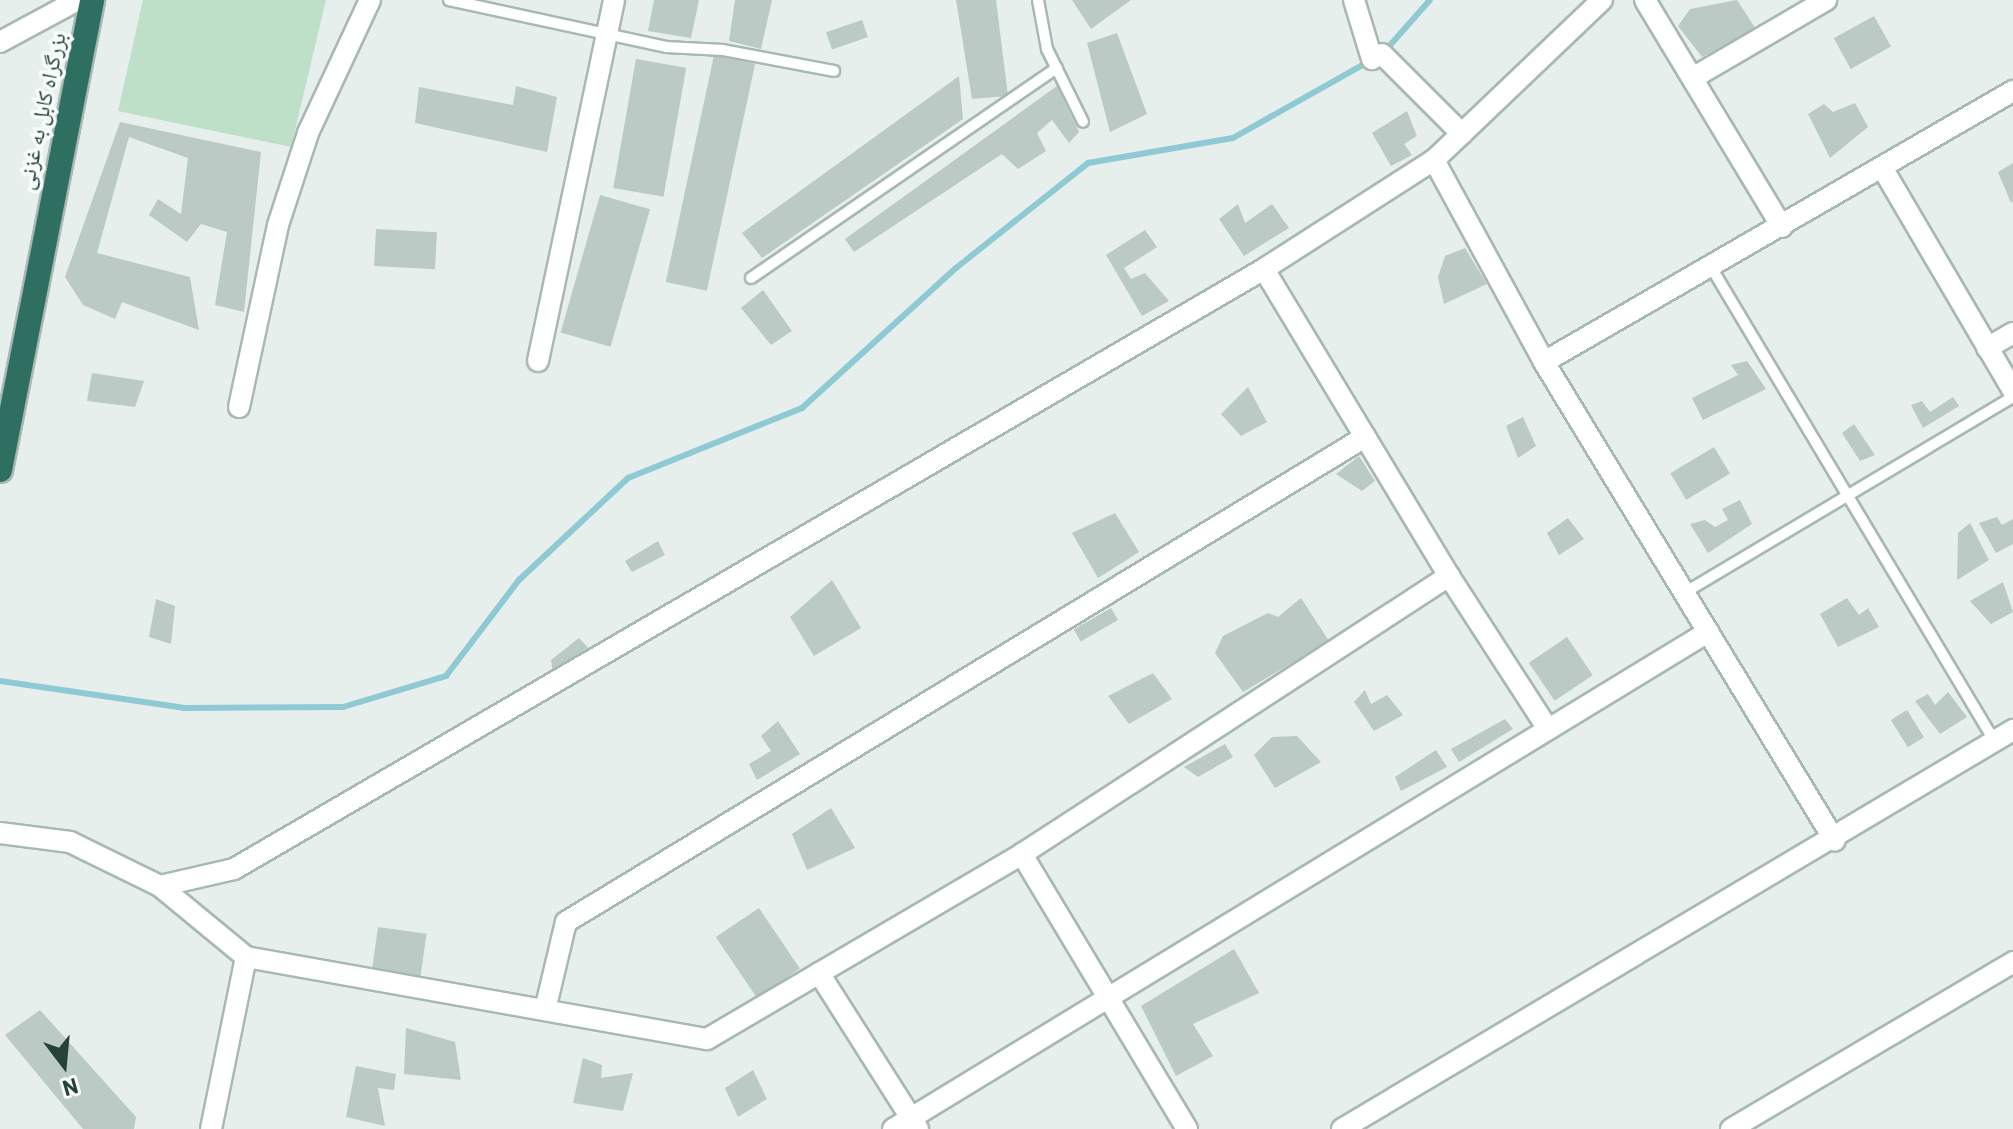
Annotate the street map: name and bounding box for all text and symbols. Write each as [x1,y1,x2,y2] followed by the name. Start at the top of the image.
[11,30,71,192] street label: بزرگراه کابل به غزنی
[24,1025,104,1105] north arrow
[60,1074,81,1103] text: N

